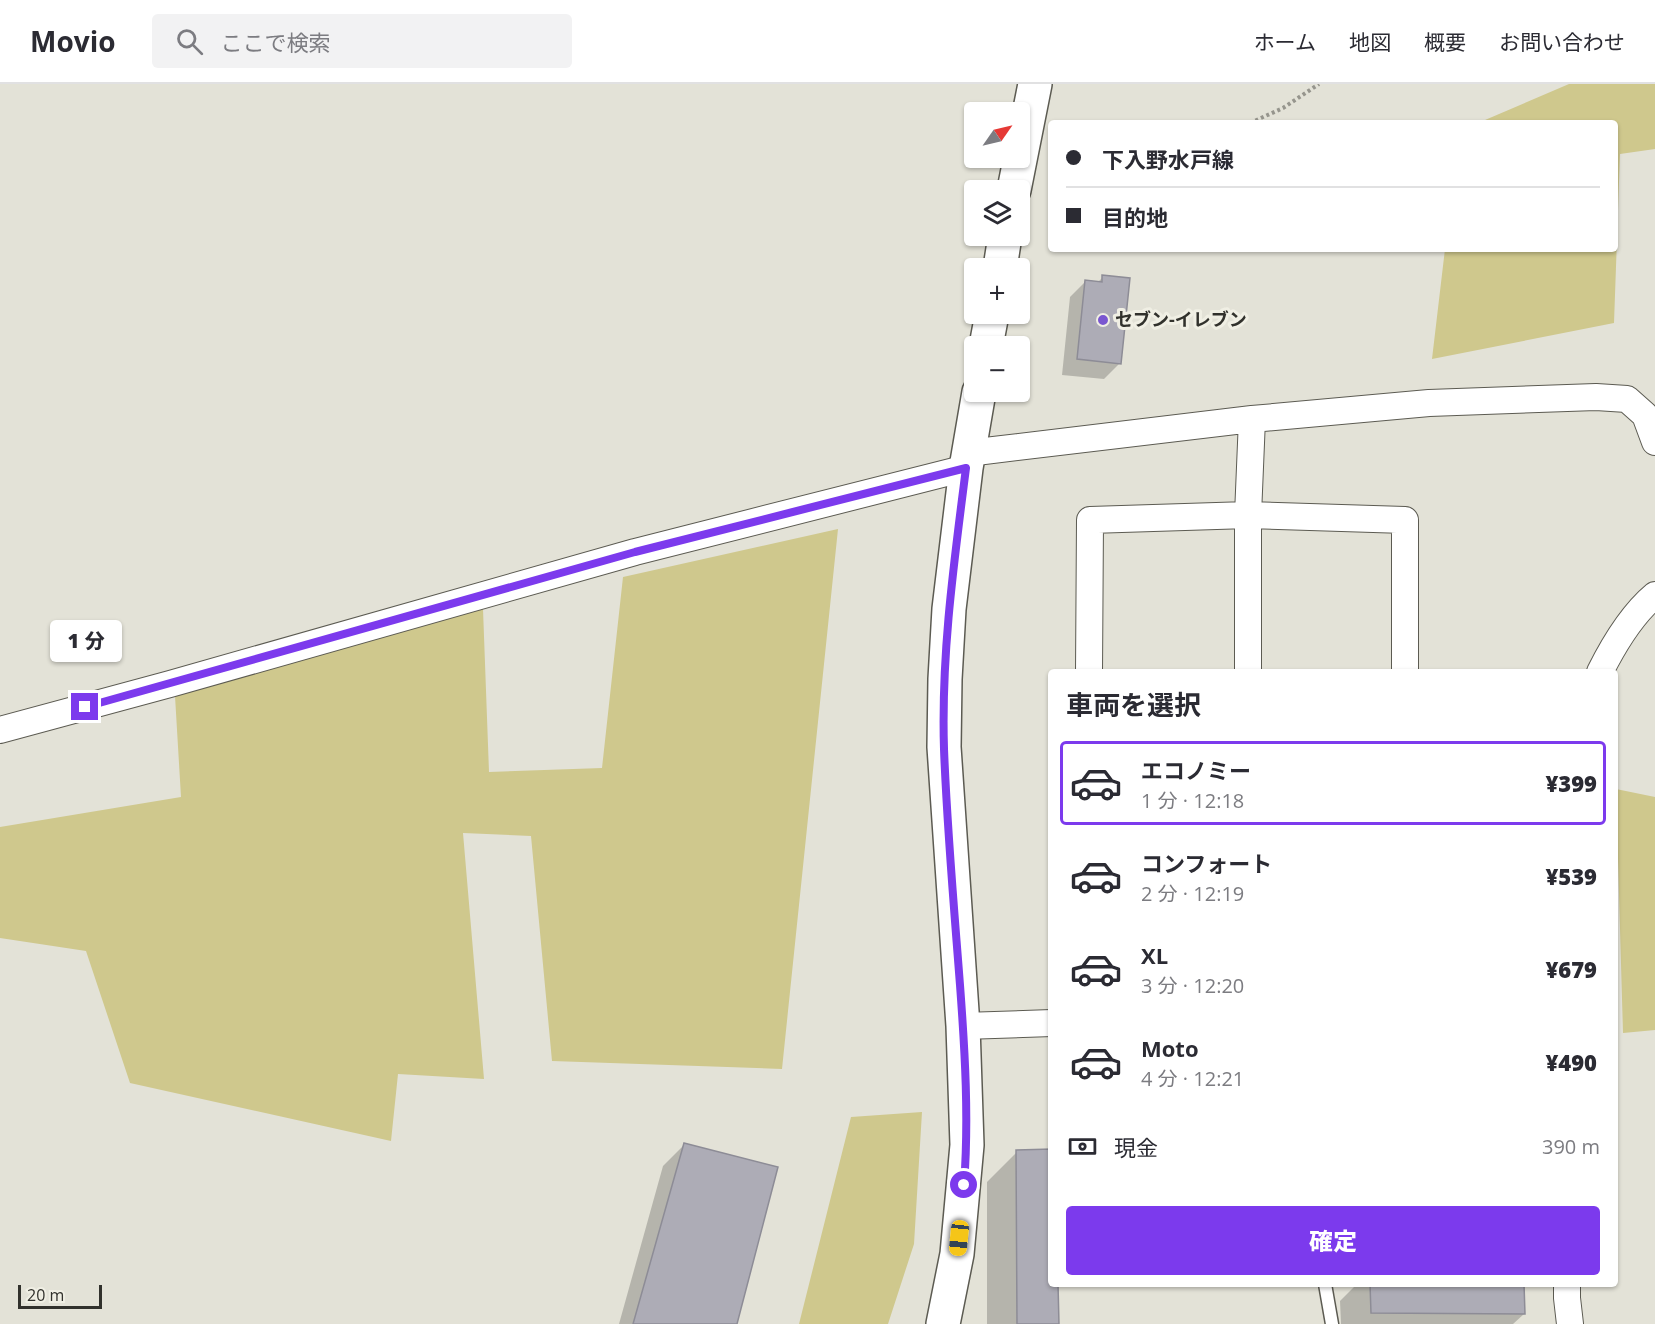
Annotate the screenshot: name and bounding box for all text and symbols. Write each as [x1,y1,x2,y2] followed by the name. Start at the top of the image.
[152,14,572,68] search box
[30,22,116,60] text: Movio
[173,25,206,58] icon: search
[221,27,331,57] text: ここで検索
[1254,28,1316,56] text: ホーム
[1349,28,1391,56] text: 地図
[1424,28,1466,56] text: 概要
[1499,28,1625,56] text: お問い合わせ
[964,102,1030,168] north arrow
[964,102,1030,402] map controls
[1102,144,1234,174] text: 下入野水戸線
[964,180,1030,246] button: layers
[1102,202,1168,232] text: 目的地
[964,258,1030,324] button: +
[1115,307,1247,331] place label: セブン-イレブン
[1096,313,1110,327] marker: セブン-イレブン
[964,336,1030,402] button: −
[49,620,121,662] callout: 1 分
[68,627,104,654] text: 1 分
[1066,686,1201,723] text: 車両を選択
[71,693,98,720] route end
[1141,755,1251,785] text: エコノミー
[1069,756,1123,810] icon: car
[1545,768,1597,798] text: ¥399
[1141,787,1244,814] text: 1 分 · 12:18
[1141,848,1272,878] text: コンフォート
[1069,849,1123,903] icon: car
[1545,861,1597,891] text: ¥539
[1141,880,1244,907] text: 2 分 · 12:19
[1141,940,1168,970] text: XL
[1069,942,1123,996] icon: car
[1545,954,1597,984] text: ¥679
[1141,972,1244,999] text: 3 分 · 12:20
[1141,1033,1199,1063] text: Moto
[1069,1035,1123,1089] icon: car
[1545,1047,1597,1077] text: ¥490
[1141,1065,1244,1092] text: 4 分 · 12:21
[1066,1130,1099,1163] icon: cash
[1114,1132,1158,1162] text: 現金
[1542,1133,1600,1160] text: 390 m
[950,1171,977,1198] route start
[1066,1206,1600,1275] button: 確定
[948,1219,970,1257] car
[18,1282,102,1310] scale bar
[27,1284,64,1306] text: 20 m

